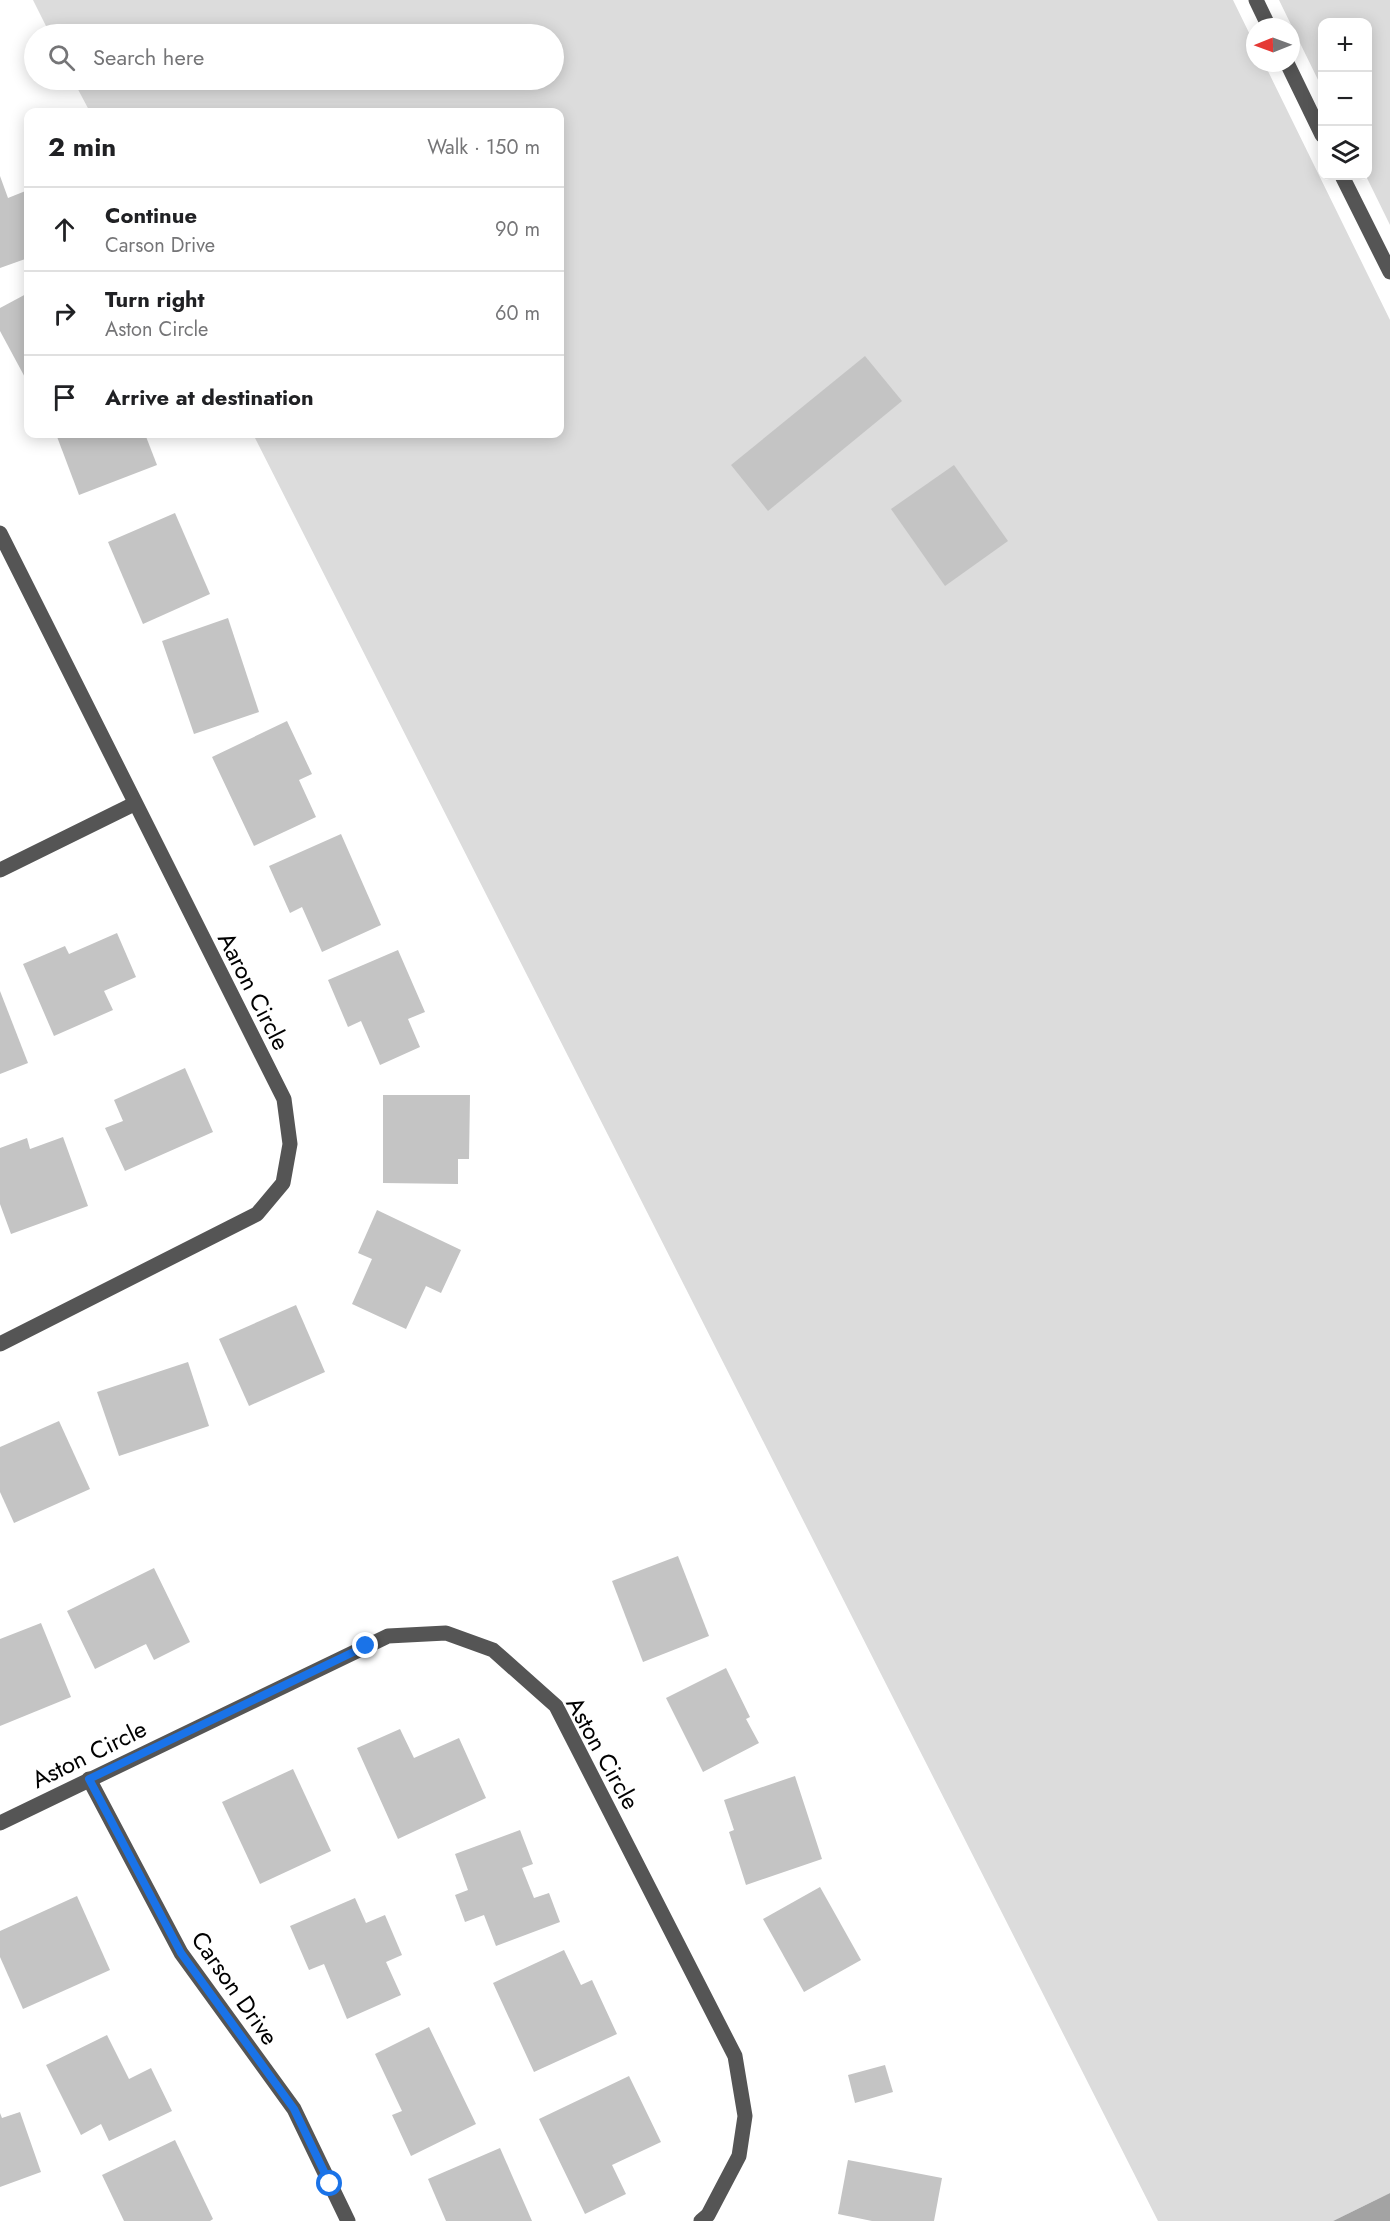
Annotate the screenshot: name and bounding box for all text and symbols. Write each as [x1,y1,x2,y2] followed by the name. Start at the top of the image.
[1246,18,1300,72] north arrow
[1318,18,1372,180] map controls
[1318,18,1372,72] button: +
[24,24,564,90] search box
[45,41,78,74] icon: search
[93,41,204,73] text: Search here
[1318,72,1372,126] button: −
[1318,126,1372,180] button: layers
[48,128,116,166] text: 2 min
[427,133,540,162] text: Walk · 150 m
[105,199,197,231] text: Continue
[48,213,81,246] icon: ahead
[495,215,540,244] text: 90 m
[105,231,215,260] text: Carson Drive
[105,283,205,315] text: Turn right
[48,297,81,330] icon: right
[495,299,540,328] text: 60 m
[105,315,208,344] text: Aston Circle
[48,381,81,414] icon: arrive
[105,381,314,413] text: Arrive at destination
[209,926,299,1056] street label: Aaron Circle
[352,1632,378,1658] route end
[558,1690,648,1816] street label: Aston Circle
[26,1711,152,1797] street label: Aston Circle
[183,1924,287,2052] street label: Carson Drive
[316,2170,342,2196] route start

